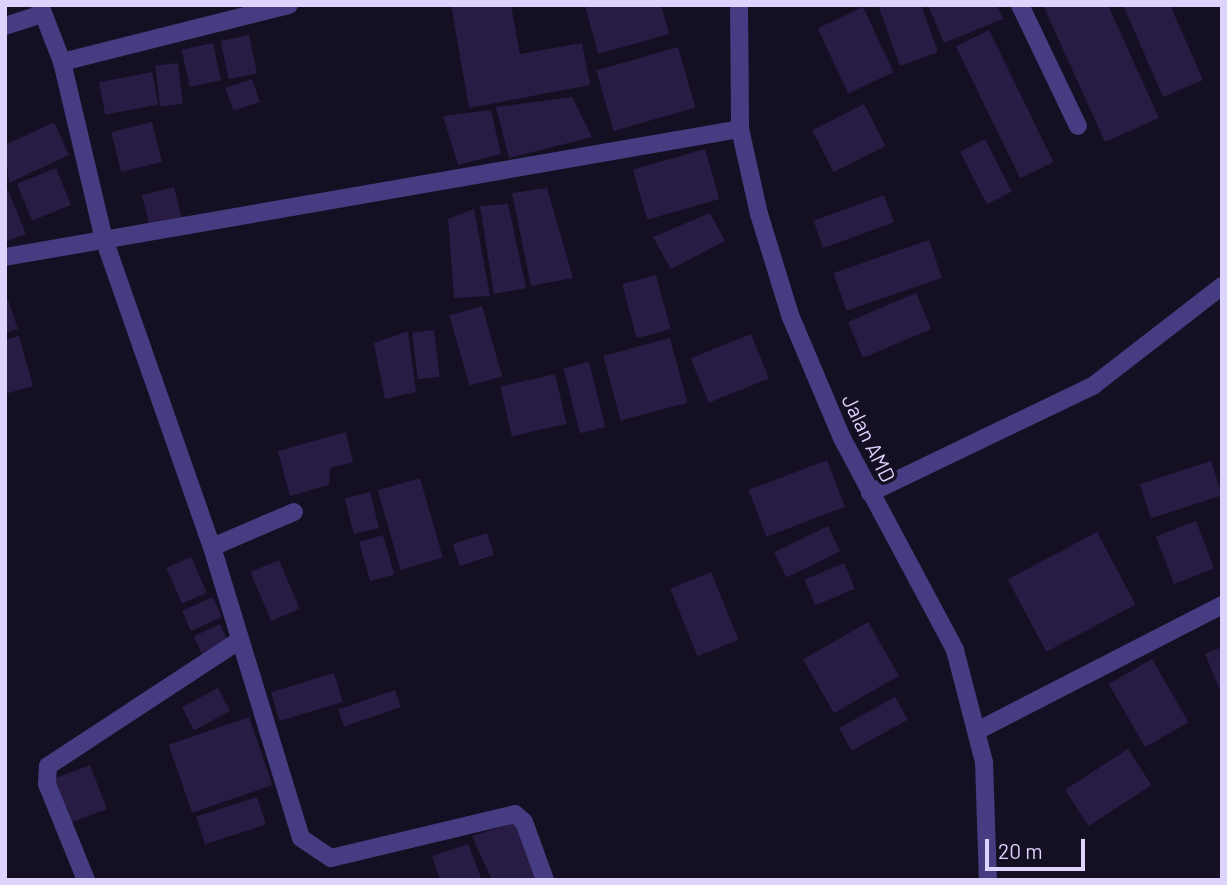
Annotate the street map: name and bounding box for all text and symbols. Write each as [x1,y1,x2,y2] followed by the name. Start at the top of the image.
[837,390,901,486] street label: Jalan AMD
[989,826,1089,870] scale bar
[998,838,1043,863] text: 20 m

